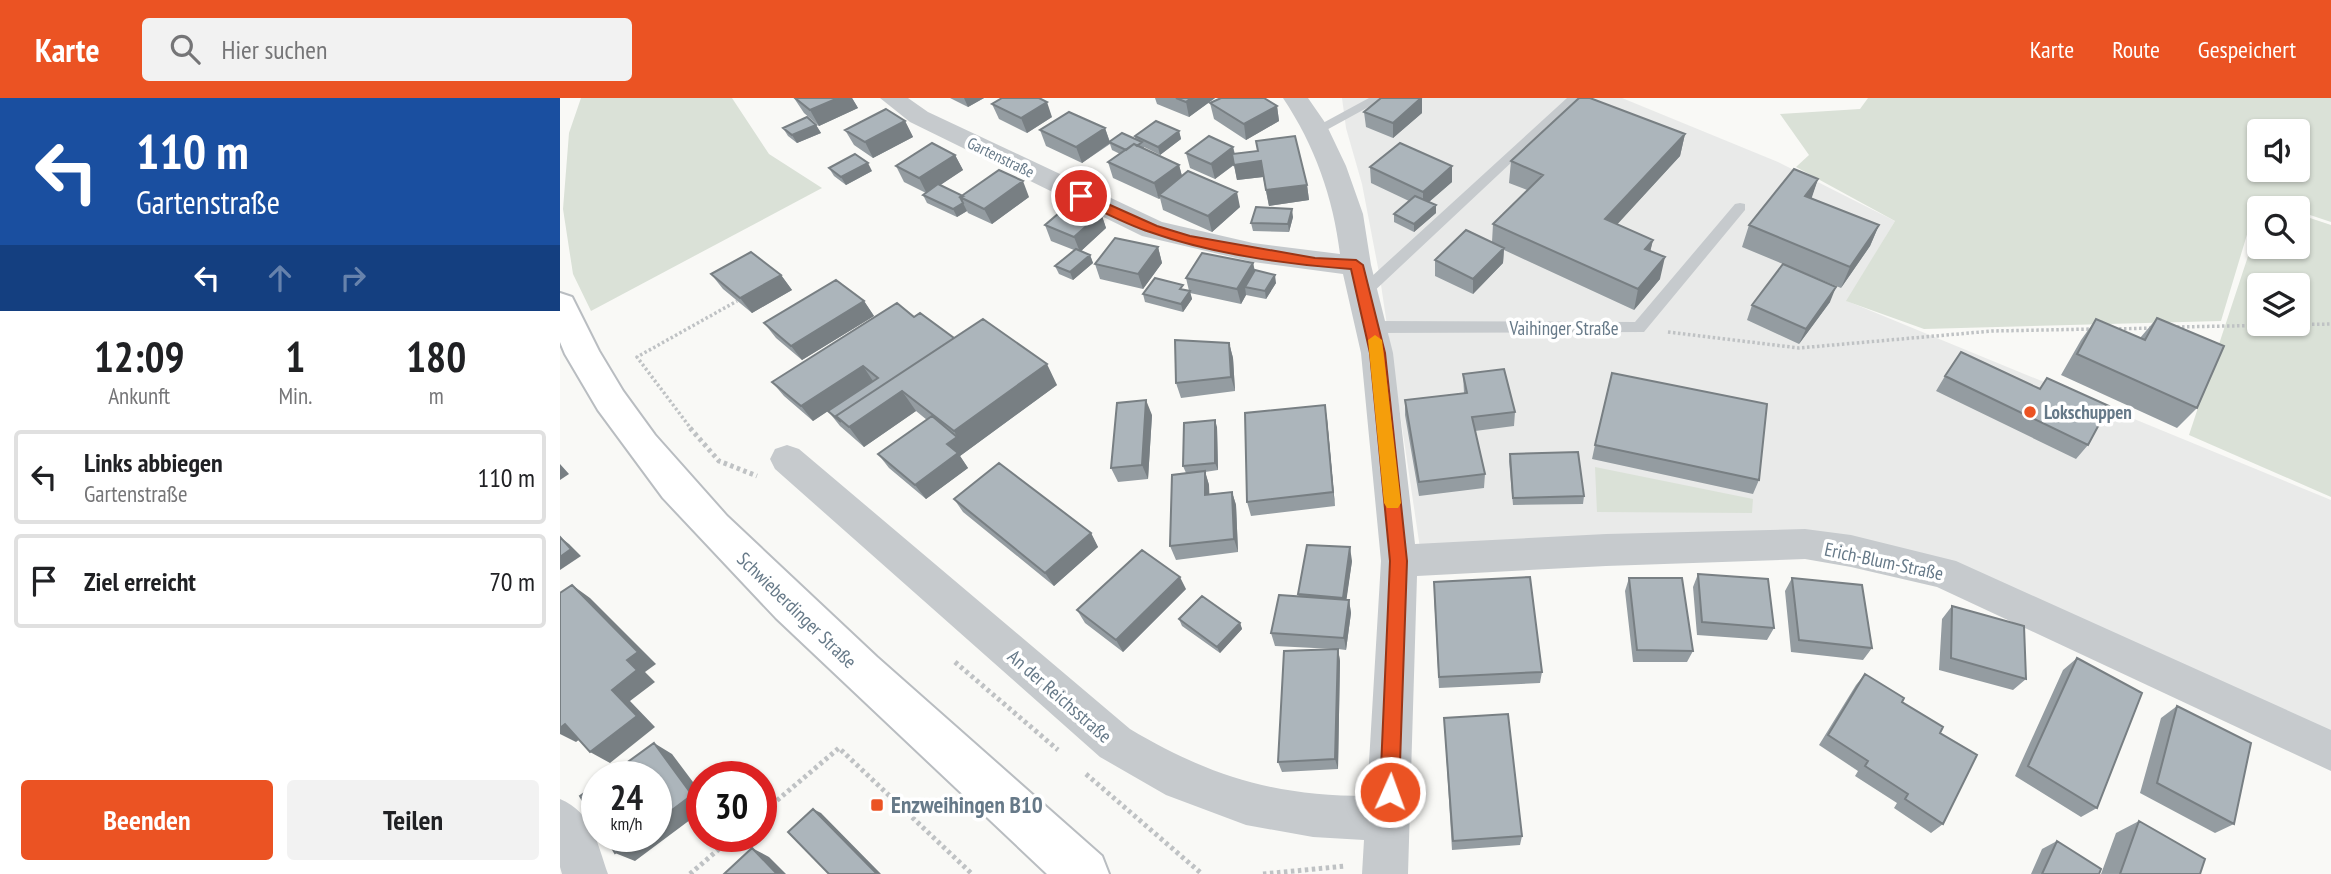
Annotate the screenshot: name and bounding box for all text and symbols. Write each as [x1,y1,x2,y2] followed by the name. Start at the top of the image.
[142,18,632,81] search box
[35,28,100,71] text: Karte
[166,30,204,68] icon: search
[222,33,327,66] text: Hier suchen
[2030,34,2074,65] text: Karte
[2112,34,2160,65] text: Route
[2198,34,2296,65] text: Gespeichert
[136,119,249,183] text: 110 m
[2247,119,2310,336] map controls
[2247,119,2310,182] button: sound
[21,126,112,217] icon: left
[964,132,1038,182] street label: Gartenstraße
[1051,166,1111,226] pin
[1062,177,1100,215] icon: arrive
[136,181,280,223] text: Gartenstraße
[2247,196,2310,259] button: search
[188,259,226,297] icon: left
[261,259,299,297] icon: ahead
[334,259,372,297] icon: right
[2247,273,2310,336] button: layers
[1508,316,1619,340] street label: Vaihinger Straße
[94,329,185,384] text: 12:09
[285,329,305,384] text: 1
[406,329,466,384] text: 180
[108,381,170,410] text: Ankunft
[278,381,312,410] text: Min.
[429,381,444,410] text: m
[2044,400,2132,424] place label: Lokschuppen
[2022,404,2038,420] marker: Lokschuppen
[84,446,223,479] text: Links abbiegen
[25,458,63,496] icon: left
[477,461,535,494] text: 110 m
[84,479,187,508] text: Gartenstraße
[1822,537,1946,585] street label: Erich-Blum-Straße
[732,547,862,673] street label: Schwieberdinger Straße
[25,562,63,600] icon: arrive
[84,565,196,598] text: Ziel erreicht
[489,565,535,598] text: 70 m
[1003,644,1117,748] street label: An der Reichsstraße
[1353,755,1427,829] position arrow
[686,761,777,852] speed limit sign: 30
[610,774,643,820] text: 24
[21,780,273,860] button: Beenden
[287,780,539,860] button: Teilen
[891,790,1043,819] place label: Enzweihingen B10
[869,797,885,813] marker: Enzweihingen B10
[611,812,642,835] text: km/h

